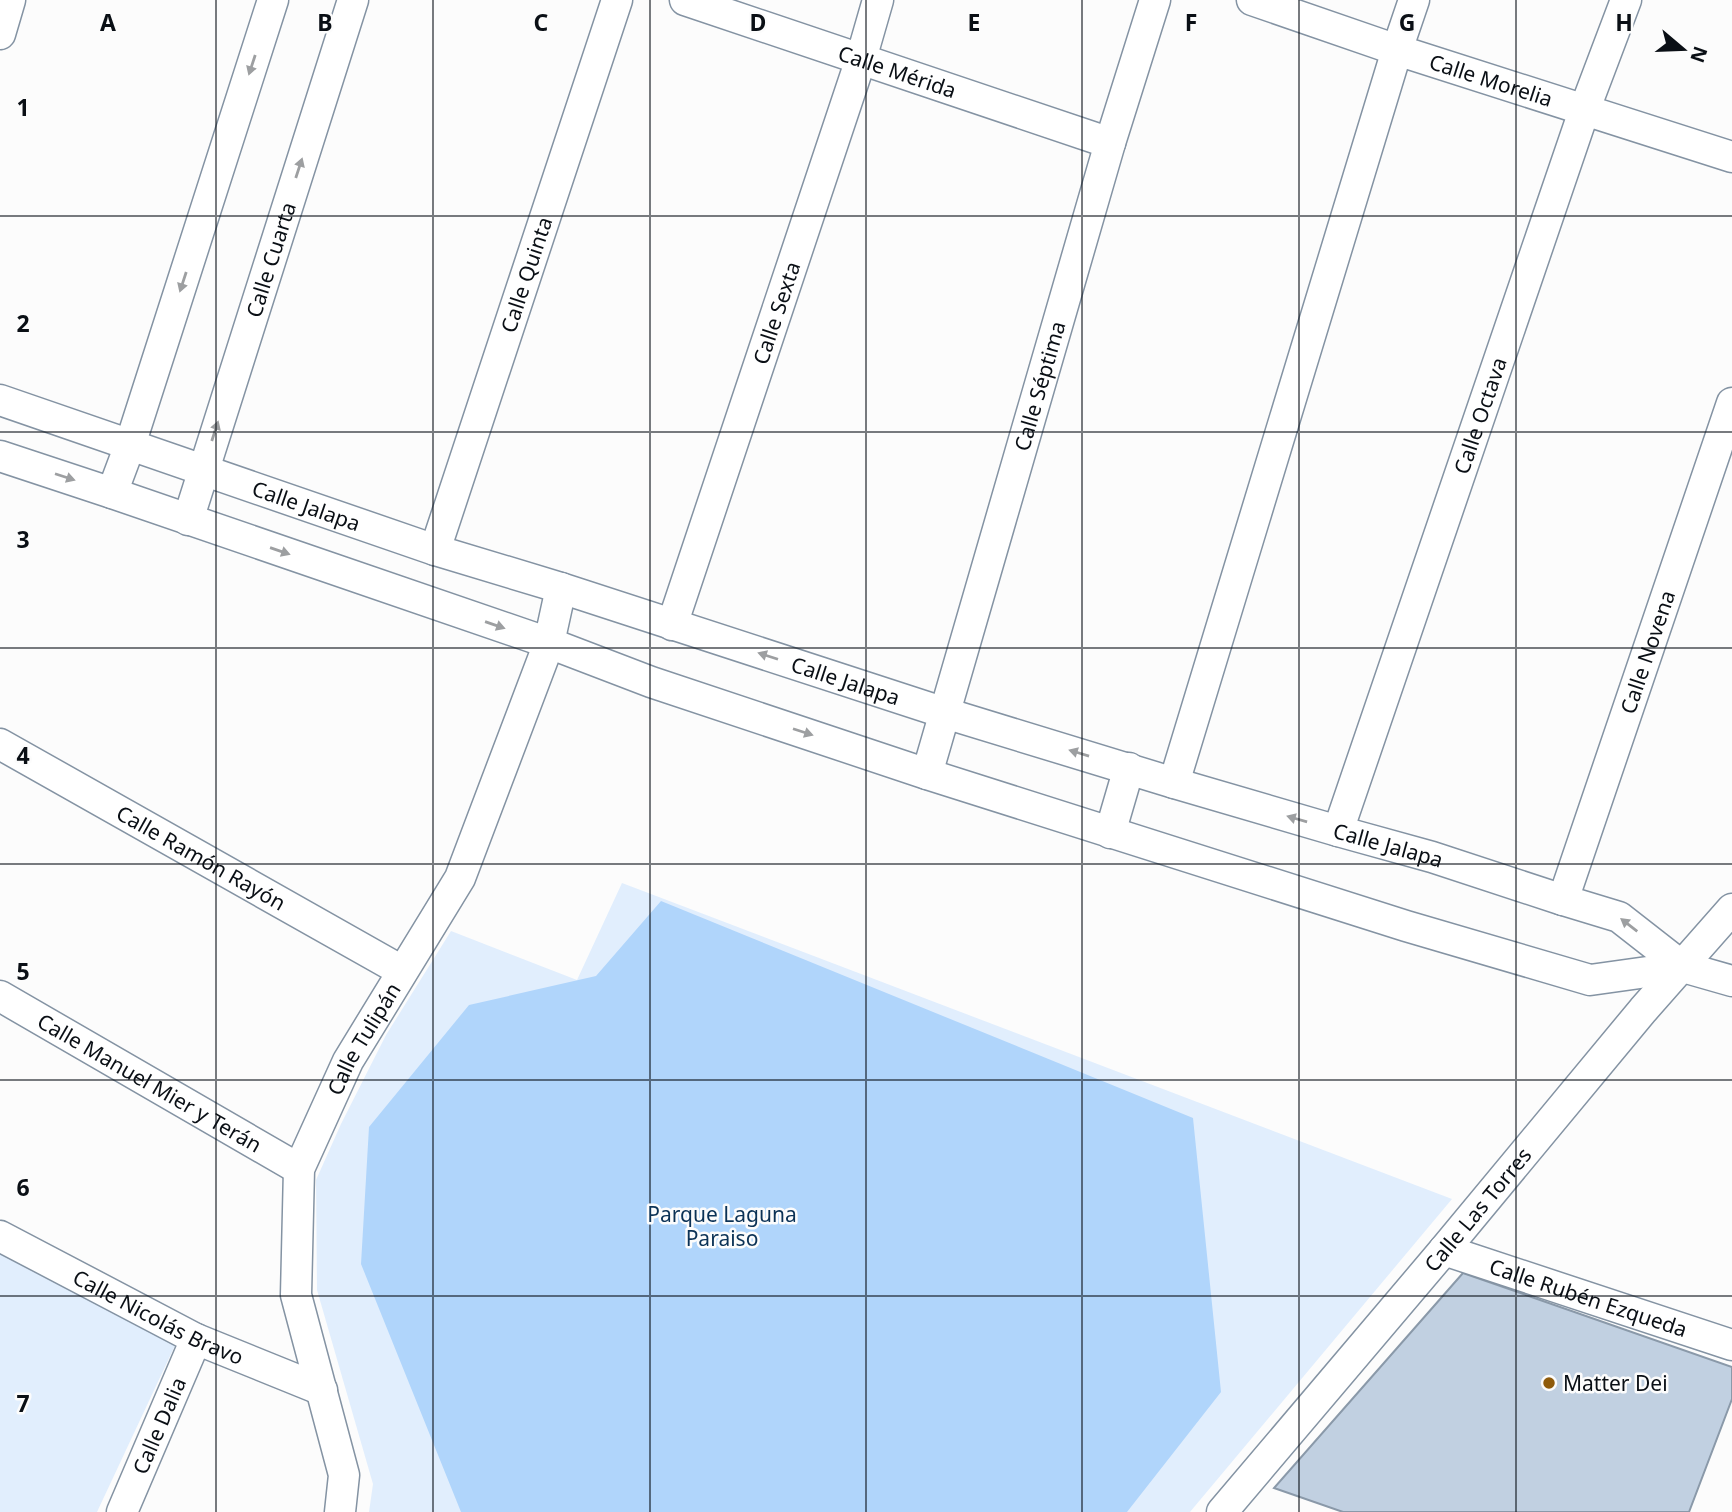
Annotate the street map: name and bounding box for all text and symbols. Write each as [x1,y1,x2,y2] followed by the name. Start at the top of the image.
[100,6,116,38] text: A
[317,6,333,38] text: B
[534,6,549,38] text: C
[750,6,766,38] text: D
[968,6,980,38] text: E
[1185,6,1197,38] text: F
[1399,6,1415,38] text: G
[1615,6,1633,38] text: H
[1648,14,1718,84] north arrow
[835,39,960,104] street label: Calle Mérida
[1684,43,1714,66] text: N
[1426,47,1556,113] street label: Calle Morelia
[247,55,257,76] one-way arrow
[16,91,30,123] text: 1
[295,157,305,178] one-way arrow
[239,199,302,321] street label: Calle Cuarta
[494,213,558,336] street label: Calle Quinta
[746,258,806,368] street label: Calle Sexta
[177,271,187,292] one-way arrow
[16,307,30,339] text: 2
[1007,318,1072,454] street label: Calle Séptima
[1447,354,1513,478] street label: Calle Octava
[210,420,221,441] one-way arrow
[54,473,75,483] one-way arrow
[248,474,364,537] street label: Calle Jalapa
[16,523,30,555] text: 3
[270,546,291,557] one-way arrow
[1613,586,1681,717] street label: Calle Novena
[485,620,506,631] one-way arrow
[758,650,779,661] one-way arrow
[788,650,903,711] street label: Calle Jalapa
[792,727,813,738] one-way arrow
[16,739,30,771] text: 4
[1068,748,1089,758] one-way arrow
[111,799,291,917] street label: Calle Ramón Rayón
[1285,813,1307,824] one-way arrow
[1330,816,1447,874] street label: Calle Jalapa
[1621,917,1639,932] one-way arrow
[16,955,30,987] text: 5
[320,977,407,1099] street label: Calle Tulipán
[33,1007,267,1159] street label: Calle Manuel Mier y Terán
[1418,1142,1537,1277] street label: Calle Las Torres
[16,1171,30,1203] text: 6
[647,1200,797,1252] park label: Parque Laguna Paraiso
[1486,1252,1691,1343] street label: Calle Rubén Ezqueda
[68,1263,248,1371] street label: Calle Nicolás Bravo
[1563,1369,1668,1397] place label: Matter Dei
[126,1373,192,1478] street label: Calle Dalia
[1541,1375,1557,1391] marker: Matter Dei
[16,1387,30,1419] text: 7

